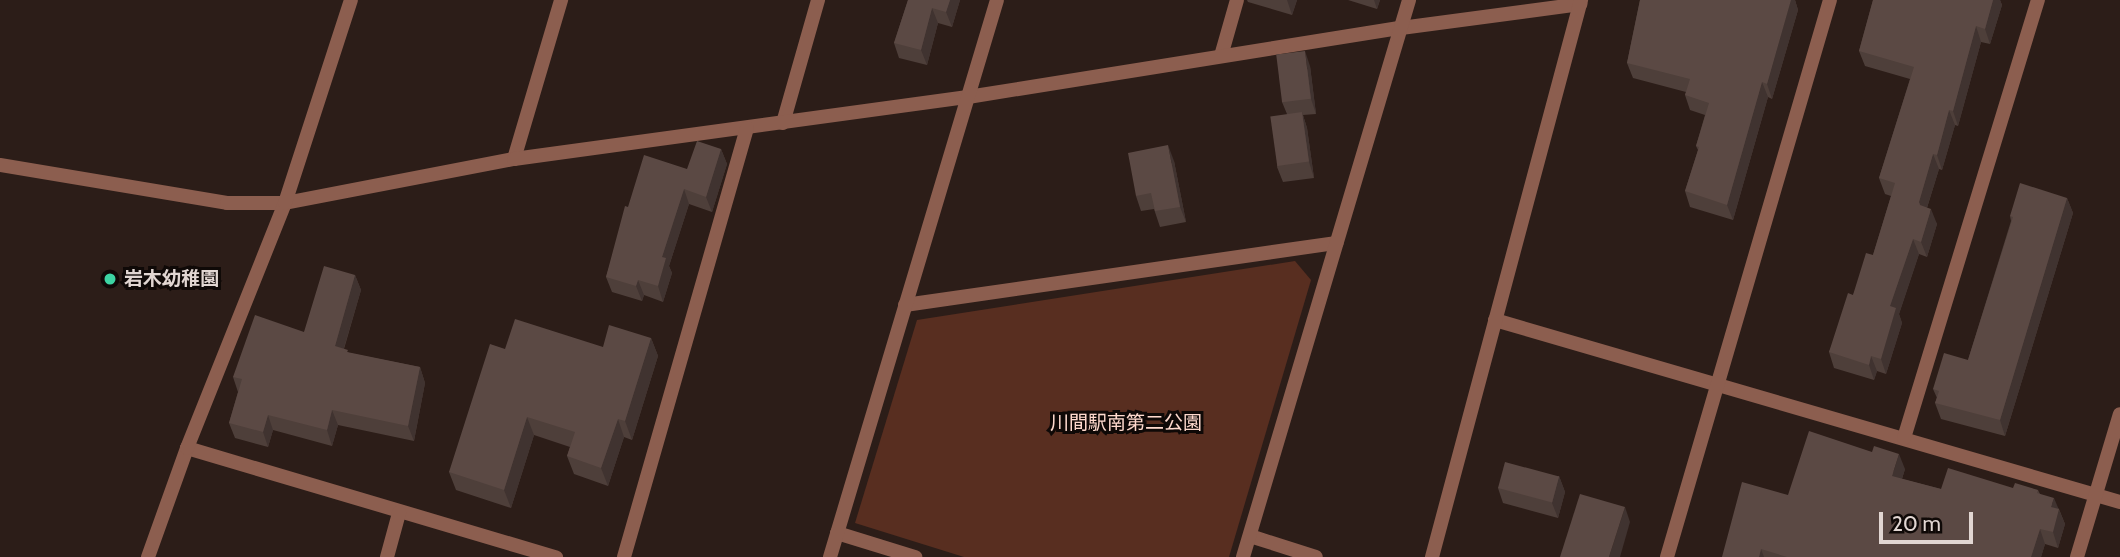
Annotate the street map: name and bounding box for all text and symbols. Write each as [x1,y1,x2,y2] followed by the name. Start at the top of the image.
[124,268,219,290] place label: 岩木幼稚園
[102,271,118,287] marker: 岩木幼稚園
[1050,412,1202,434] park label: 川間駅南第二公園
[1882,498,1976,542] scale bar
[1892,511,1941,536] text: 20 m

